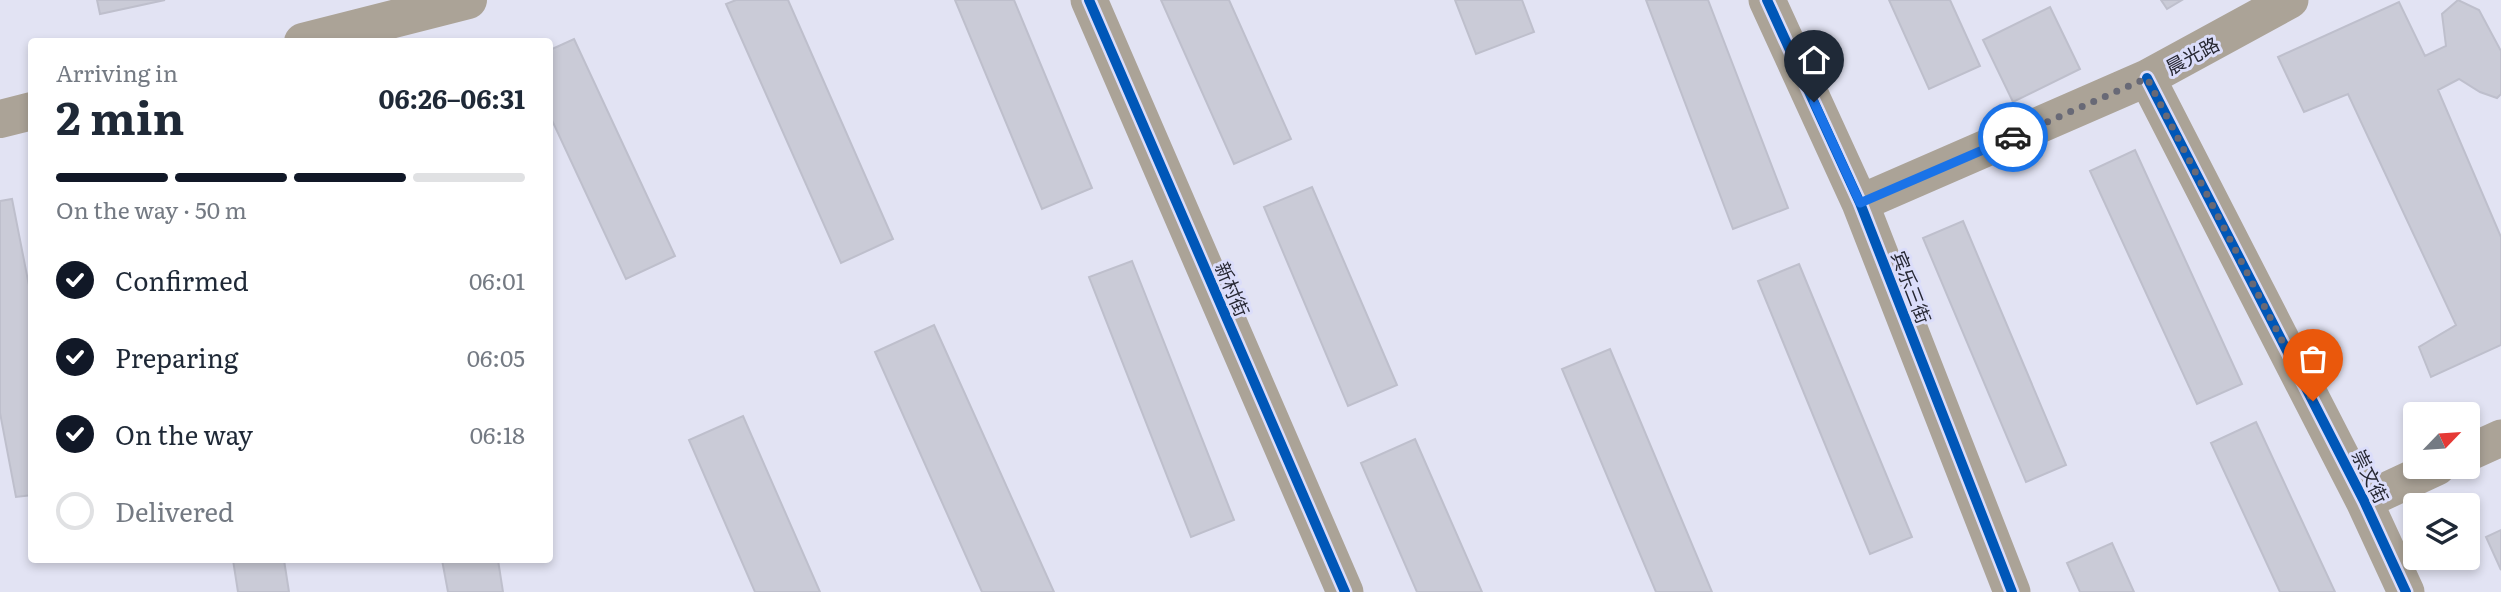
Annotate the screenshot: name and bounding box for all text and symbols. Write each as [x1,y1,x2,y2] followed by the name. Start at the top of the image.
[2160,29,2224,81] street label: 晨光路
[1784,30,1844,102] pin
[1795,41,1833,79] icon: home
[56,55,178,89] text: Arriving in
[378,78,525,117] text: 06:26–06:31
[56,81,185,149] text: 2 min
[1978,102,2048,172] courier
[1994,118,2032,156] icon: car
[56,192,247,226] text: On the way · 50 m
[1885,246,1939,328] street label: 宾乐三街
[1209,257,1257,321] street label: 新村街
[115,260,249,299] text: Confirmed
[56,261,94,299] icon: check
[469,263,525,297] text: 06:01
[2283,329,2343,401] pin
[115,337,238,376] text: Preparing
[56,338,94,376] icon: check
[467,340,525,374] text: 06:05
[2294,340,2332,378] icon: bag
[2403,402,2480,480] north arrow
[2403,402,2480,570] map controls
[115,414,253,453] text: On the way
[56,415,94,453] icon: check
[470,417,525,451] text: 06:18
[2346,444,2396,508] street label: 崇文街
[115,491,234,530] text: Delivered
[2403,493,2480,570] button: layers

